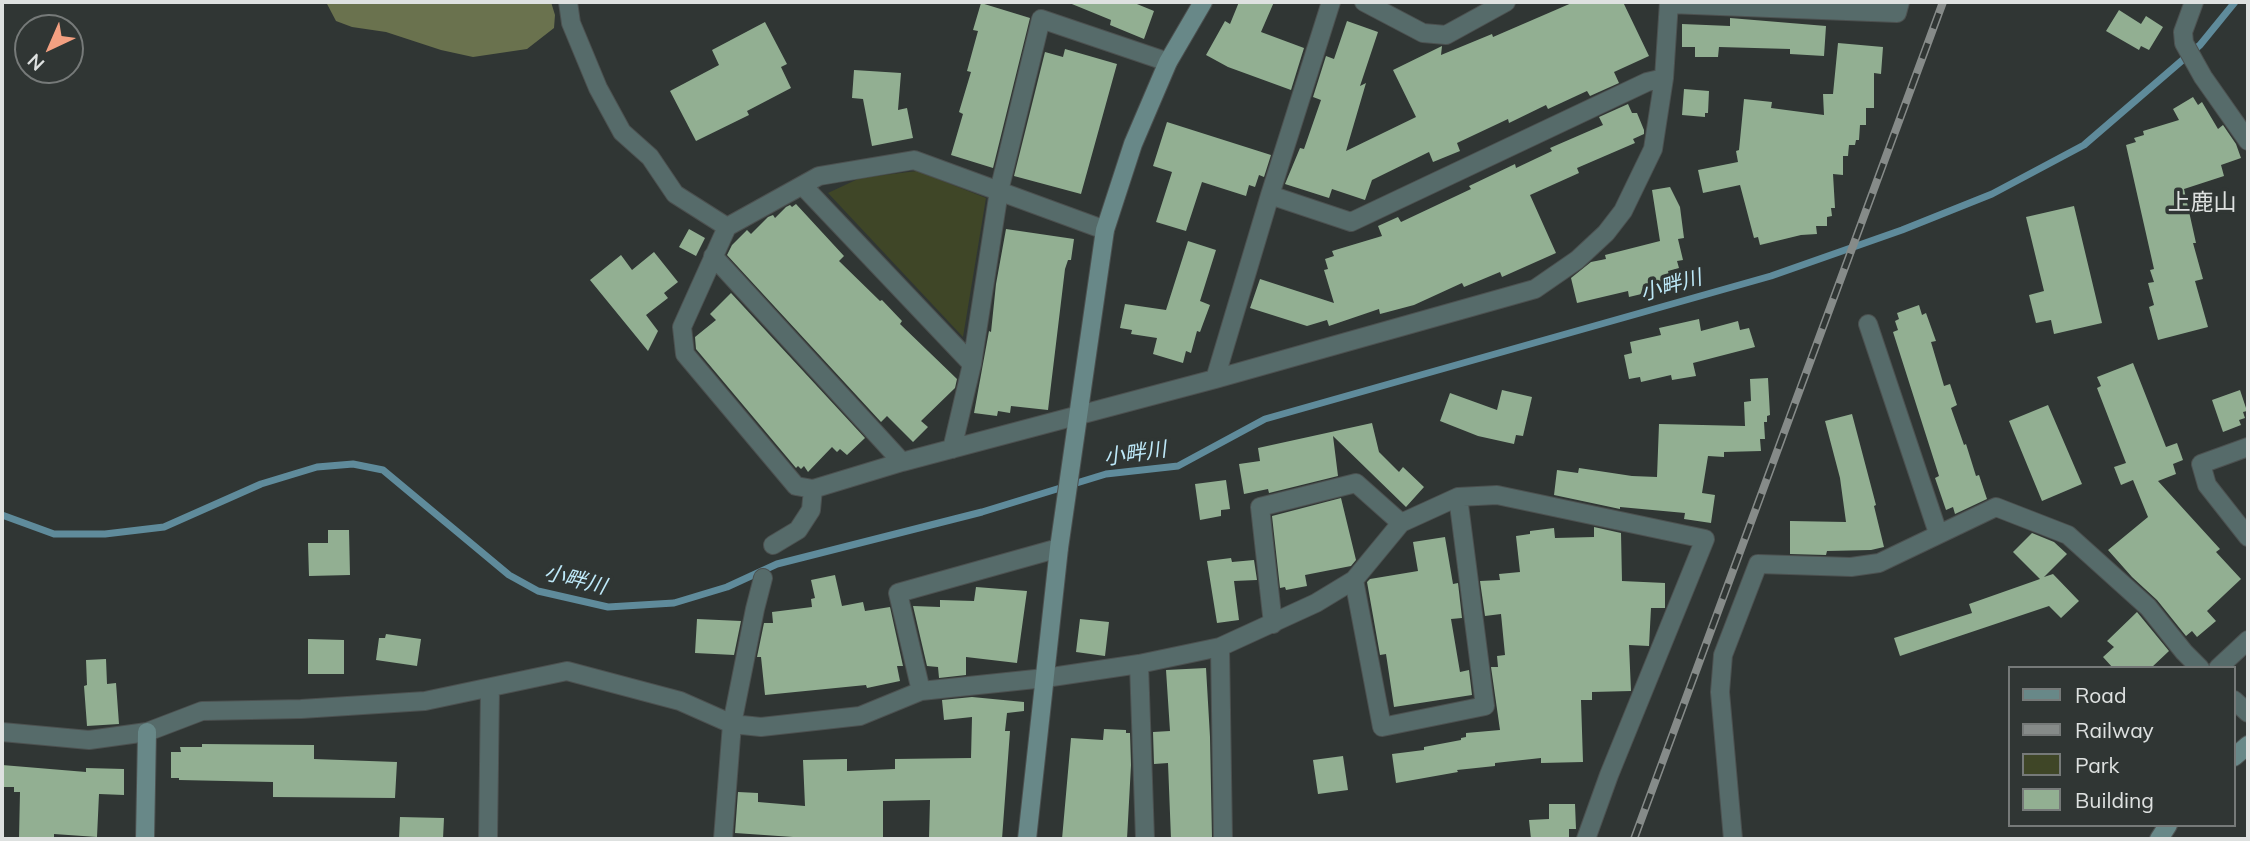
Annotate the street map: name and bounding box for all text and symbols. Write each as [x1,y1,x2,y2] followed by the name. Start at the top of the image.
[14,14,84,84] north arrow
[22,49,49,76] text: N
[2168,189,2236,217] district label: 上鹿山
[1637,265,1705,307] water label: 小畔川
[1102,437,1168,471] water label: 小畔川
[541,560,609,600] water label: 小畔川
[2008,666,2236,827] legend
[2075,682,2126,708] text: Road
[2075,717,2154,743] text: Railway
[2075,752,2119,778] text: Park
[2075,787,2154,813] text: Building

